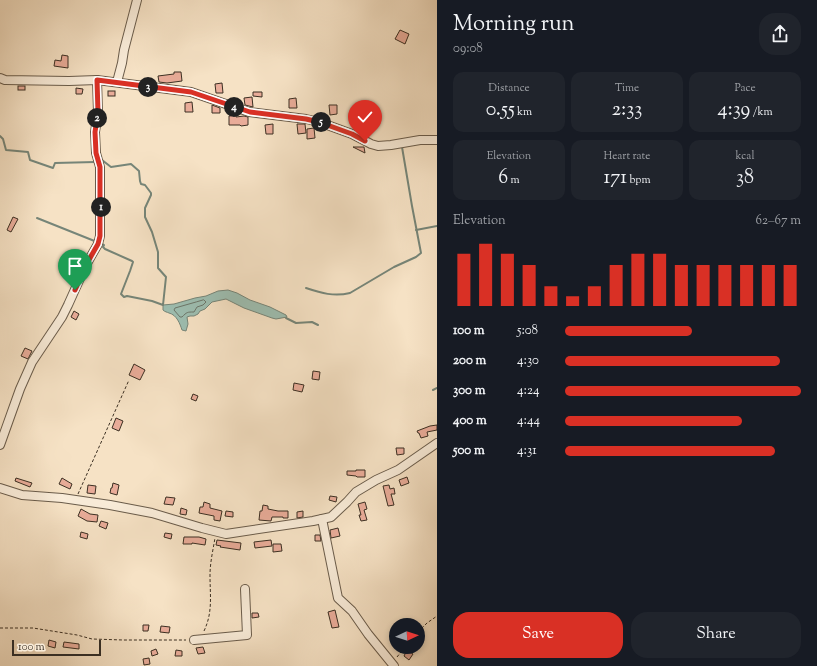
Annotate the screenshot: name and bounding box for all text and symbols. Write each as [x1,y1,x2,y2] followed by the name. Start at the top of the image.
[453,9,575,41] text: Morning run
[759,13,801,55] button: share
[453,40,483,58] text: 09:08
[138,77,158,97] pin: 3
[146,79,150,95] text: 3
[488,80,530,96] text: Distance
[615,80,639,96] text: Time
[734,80,756,96] text: Pace
[486,96,515,125] text: 0.55
[612,96,642,125] text: 2:33
[717,96,750,125] text: 4:39
[224,97,244,117] pin: 4
[231,99,237,115] text: 4
[348,100,382,141] pin
[515,104,532,120] text: km
[750,104,773,120] text: /km
[354,106,376,128] icon: check
[87,108,107,128] pin: 2
[94,110,100,126] text: 2
[311,112,331,132] pin: 5
[319,114,323,130] text: 5
[487,148,531,164] text: Elevation
[604,148,650,164] text: Heart rate
[736,148,754,164] text: kcal
[498,164,508,193] text: 6
[603,164,627,193] text: 171
[736,164,754,193] text: 38
[508,172,520,188] text: m
[627,172,651,188] text: bpm
[91,197,111,217] pin: 1
[99,199,103,215] text: 1
[453,212,506,230] text: Elevation
[756,212,801,230] text: 62–67 m
[58,249,92,290] pin
[64,255,86,277] icon: arrive
[453,322,485,340] text: 100 m
[517,322,538,340] text: 5:08
[453,352,486,370] text: 200 m
[517,352,539,370] text: 4:30
[453,382,485,400] text: 300 m
[517,382,540,400] text: 4:24
[453,412,487,430] text: 400 m
[517,412,540,430] text: 4:44
[453,442,485,460] text: 500 m
[517,442,537,460] text: 4:31
[453,612,623,658] button: Save
[631,612,801,658] button: Share
[389,618,425,654] north arrow
[389,618,425,654] map controls
[12,638,101,657] scale bar
[18,639,45,655] text: 100 m

